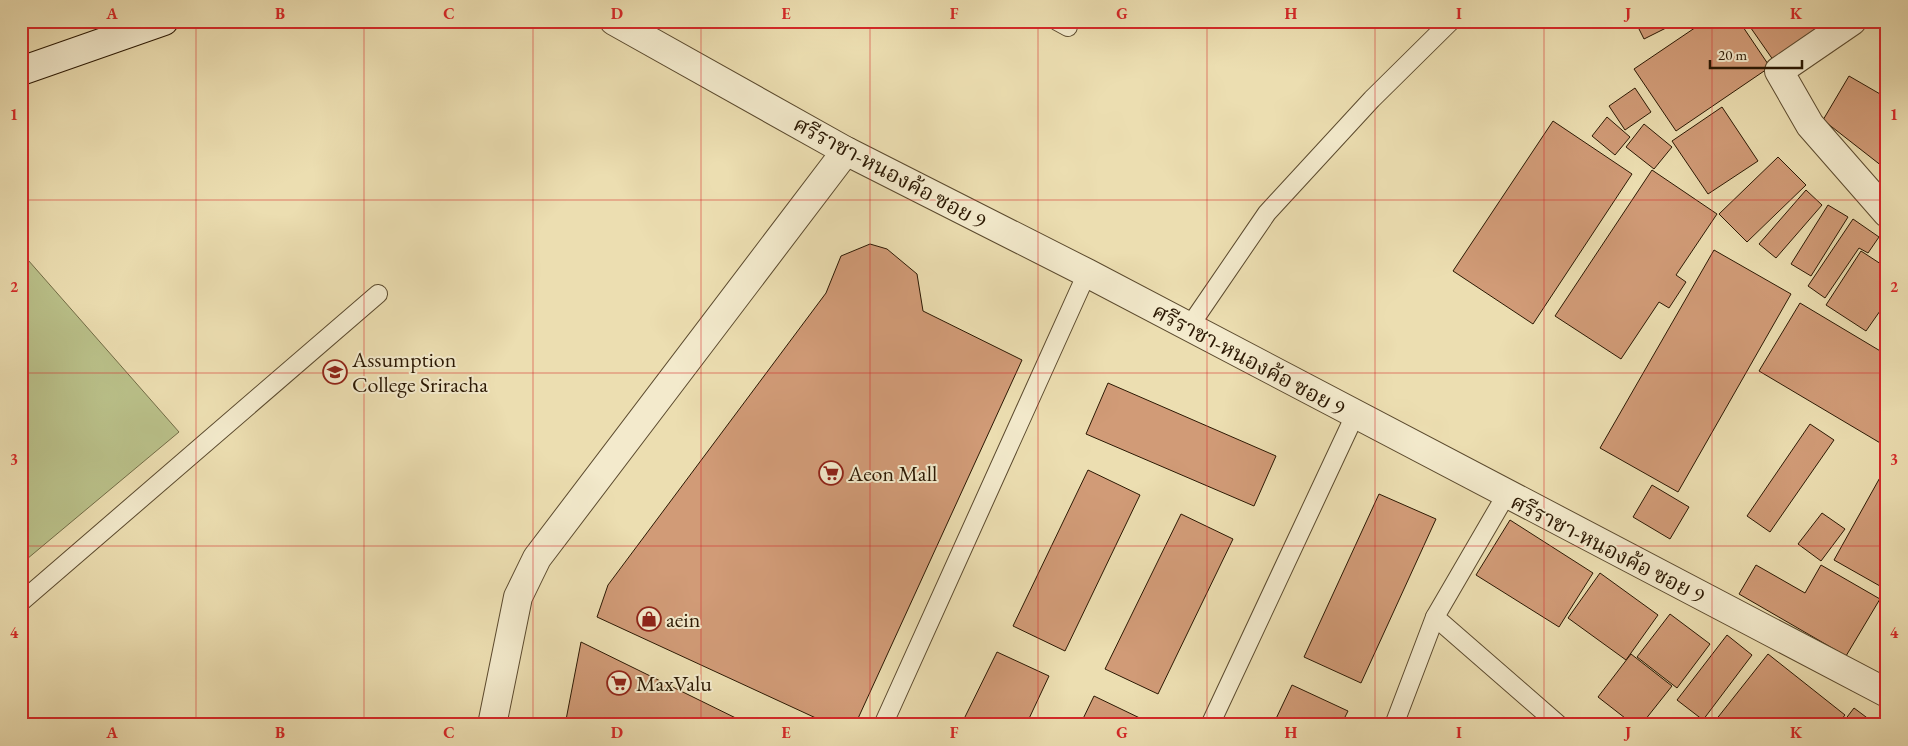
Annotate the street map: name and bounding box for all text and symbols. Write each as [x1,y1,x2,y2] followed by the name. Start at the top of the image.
[105,3,118,24] text: A
[275,3,285,24] text: B
[443,3,455,24] text: C
[611,3,623,24] text: D
[781,3,791,24] text: E
[950,3,959,24] text: F
[1116,3,1128,24] text: G
[1285,3,1298,24] text: H
[1456,3,1462,24] text: I
[1623,3,1631,24] text: J
[1790,3,1803,24] text: K
[1710,38,1803,70] scale bar
[1718,45,1747,64] text: 20 m
[10,104,18,125] text: 1
[1890,104,1898,125] text: 1
[788,109,991,236] street label: ศรีราชา-หนองค้อ ซอย 9
[10,276,19,297] text: 2
[1890,276,1899,297] text: 2
[1147,296,1350,423] street label: ศรีราชา-หนองค้อ ซอย 9
[351,345,488,399] place label: Assumption College Sriracha
[322,359,348,385] school or university icon: Assumption College Sriracha
[10,449,18,470] text: 3
[1890,449,1898,470] text: 3
[847,459,937,488] place label: Aeon Mall
[818,460,844,486] supermarket icon: Aeon Mall
[1506,487,1710,610] street label: ศรีราชา-หนองค้อ ซอย 9
[666,605,701,634] place label: aein
[636,606,662,632] shop icon: aein
[10,622,19,643] text: 4
[1890,622,1899,643] text: 4
[636,669,712,698] place label: MaxValu
[606,670,632,696] supermarket icon: MaxValu
[105,722,118,743] text: A
[275,722,285,743] text: B
[443,722,455,743] text: C
[611,722,623,743] text: D
[781,722,791,743] text: E
[950,722,959,743] text: F
[1116,722,1128,743] text: G
[1285,722,1298,743] text: H
[1456,722,1462,743] text: I
[1623,722,1631,743] text: J
[1790,722,1803,743] text: K

